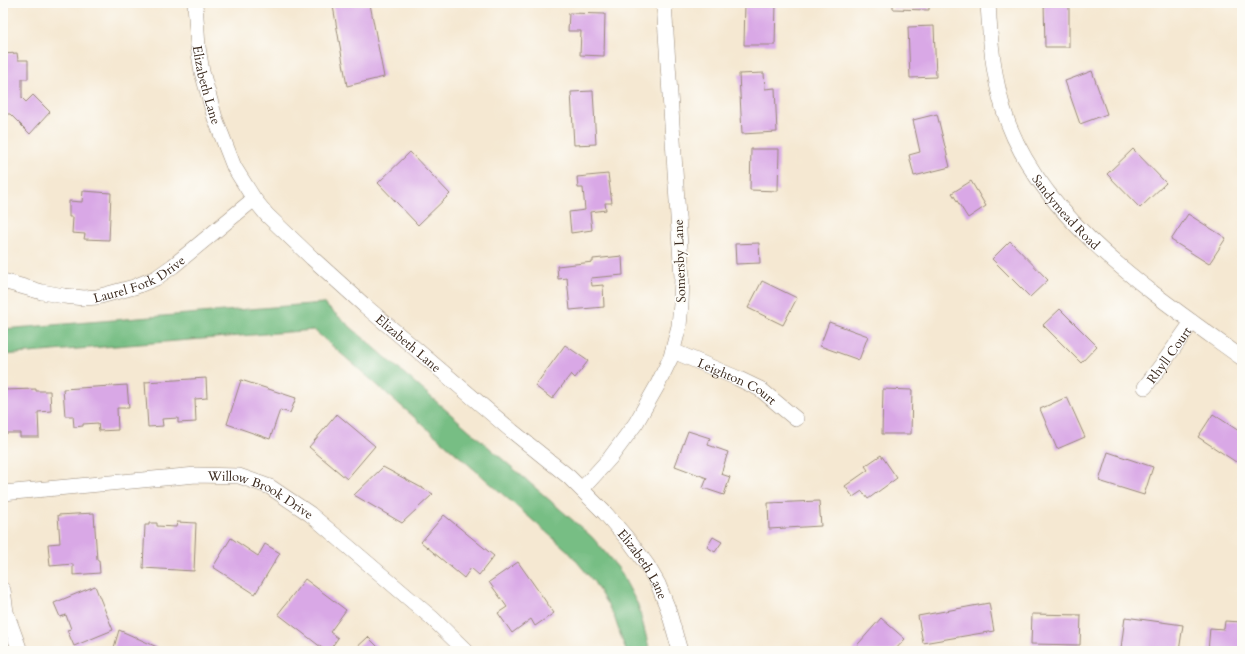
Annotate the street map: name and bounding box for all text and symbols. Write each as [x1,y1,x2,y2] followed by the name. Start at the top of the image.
[188,44,225,127] street label: Elizabeth Lane
[1027,171,1104,254] street label: Sandymead Road
[670,219,690,303] street label: Somersby Lane
[91,252,189,308] street label: Laurel Fork Drive
[371,311,445,377] street label: Elizabeth Lane
[1143,323,1196,387] street label: Rhyll Court
[695,354,780,409] street label: Leighton Court
[206,467,317,524] street label: Willow Brook Drive
[613,526,671,602] street label: Elizabeth Lane

